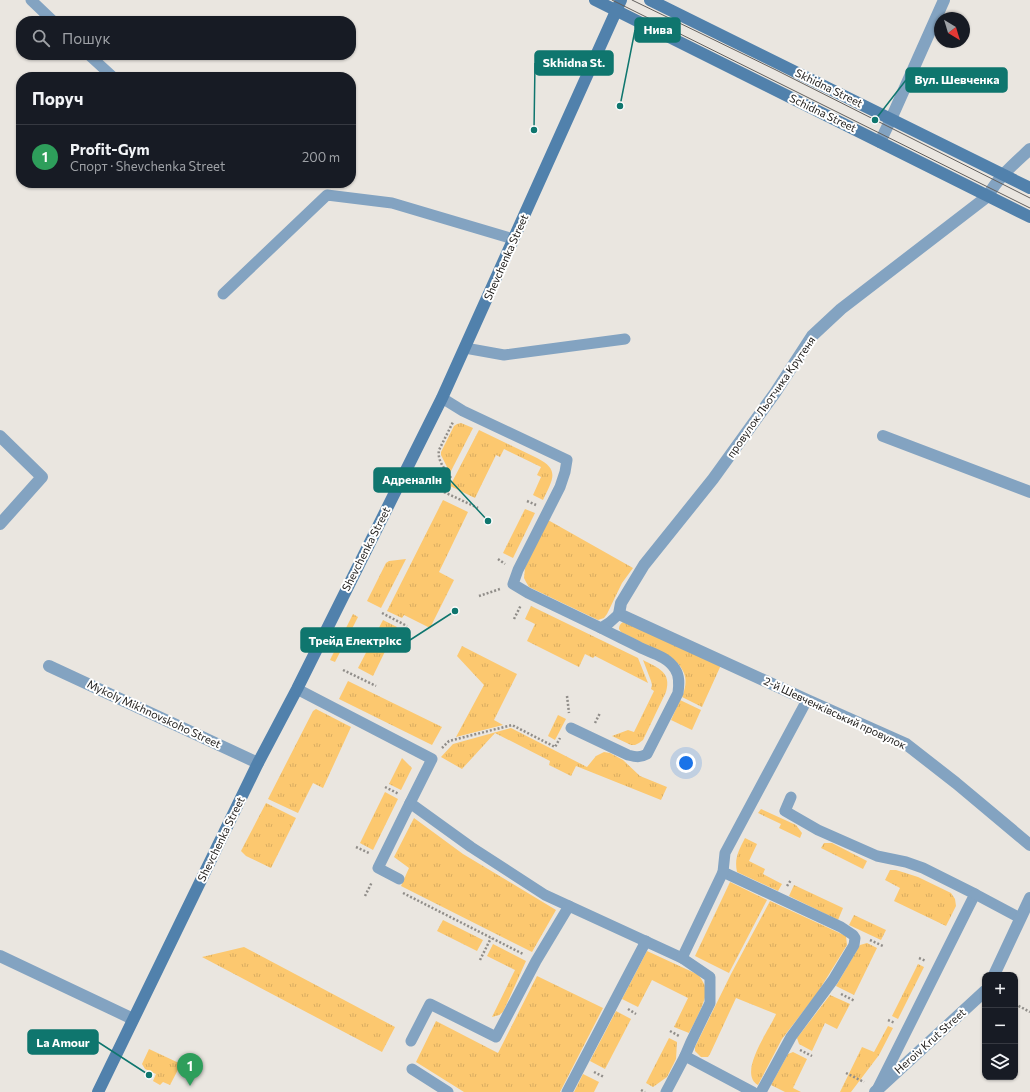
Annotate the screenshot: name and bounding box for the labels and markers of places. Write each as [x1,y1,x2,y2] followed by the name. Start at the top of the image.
[635,18,680,42] callout: Нива
[535,51,613,75] callout: Skhidna St.
[906,68,1007,92] callout: Вул. Шевченка
[374,468,450,492] callout: Адреналін
[301,628,410,652] callout: Трейд Електрікс
[28,1030,98,1054] callout: La Amour
[177,1053,203,1086] pin: 1

